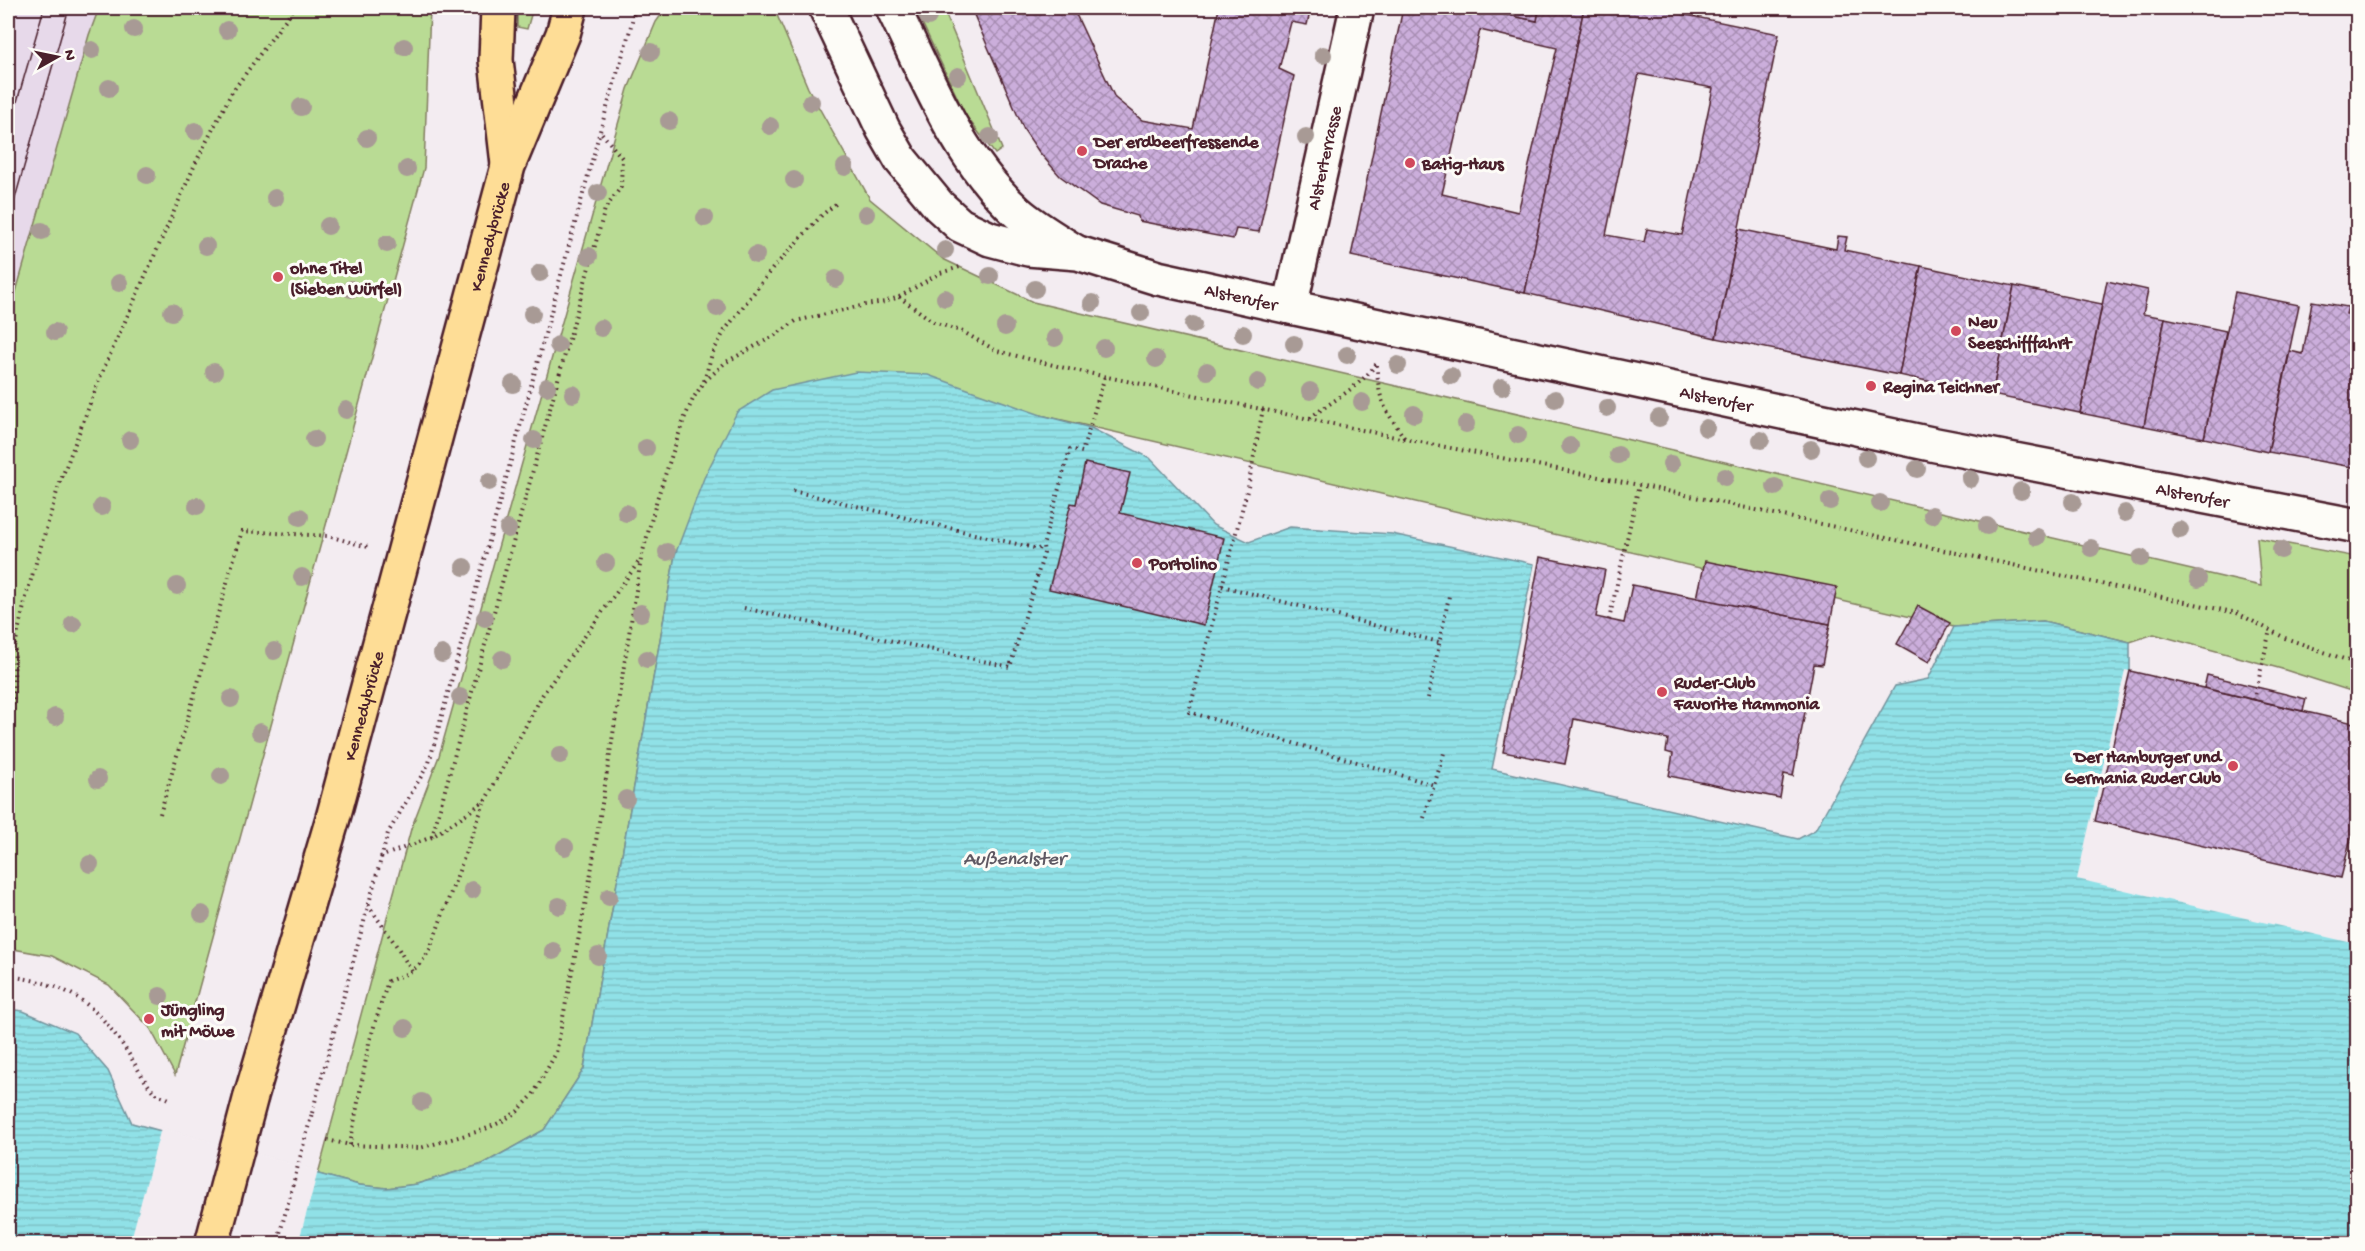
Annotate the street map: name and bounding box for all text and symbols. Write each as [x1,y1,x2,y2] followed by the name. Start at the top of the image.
[27,27,87,87] north arrow
[58,49,79,62] text: N
[1304,103,1348,212] street label: Alsterterrasse
[1092,133,1259,175] place label: Der erdbeerfressende Drache
[1075,144,1089,158] marker: Der erdbeerfressende Drache
[1421,155,1505,176] place label: Batig-Haus
[1403,156,1417,170] marker: Batig-Haus
[467,179,516,294] street label: Kennedybrücke
[289,259,402,301] place label: ohne Titel (Sieben Würfel)
[271,270,285,284] marker: ohne Titel (Sieben Würfel)
[1202,281,1280,317] street label: Alsterufer
[1968,313,2073,355] place label: Neu Seeschifffahrt
[1949,324,1963,338] marker: Neu Seeschifffahrt
[1882,378,2001,399] place label: Regina Teichner
[1864,379,1878,393] marker: Regina Teichner
[1677,383,1756,419] street label: Alsterufer
[2154,479,2232,514] street label: Alsterufer
[1148,555,1218,576] place label: Portolino
[1130,556,1144,570] marker: Portolino
[341,649,390,764] street label: Kennedybrücke
[1673,674,1820,716] place label: Ruder-Club Favorite Hammonia
[1655,685,1669,699] marker: Ruder-Club Favorite Hammonia
[2064,748,2223,790] place label: Der Hamburger und Germania Ruder Club
[2226,759,2240,773] marker: Der Hamburger und Germania Ruder Club
[963,849,1069,872] water label: Außenalster
[160,1001,235,1043] place label: Jüngling mit Möwe
[142,1012,156,1026] marker: Jüngling mit Möwe

